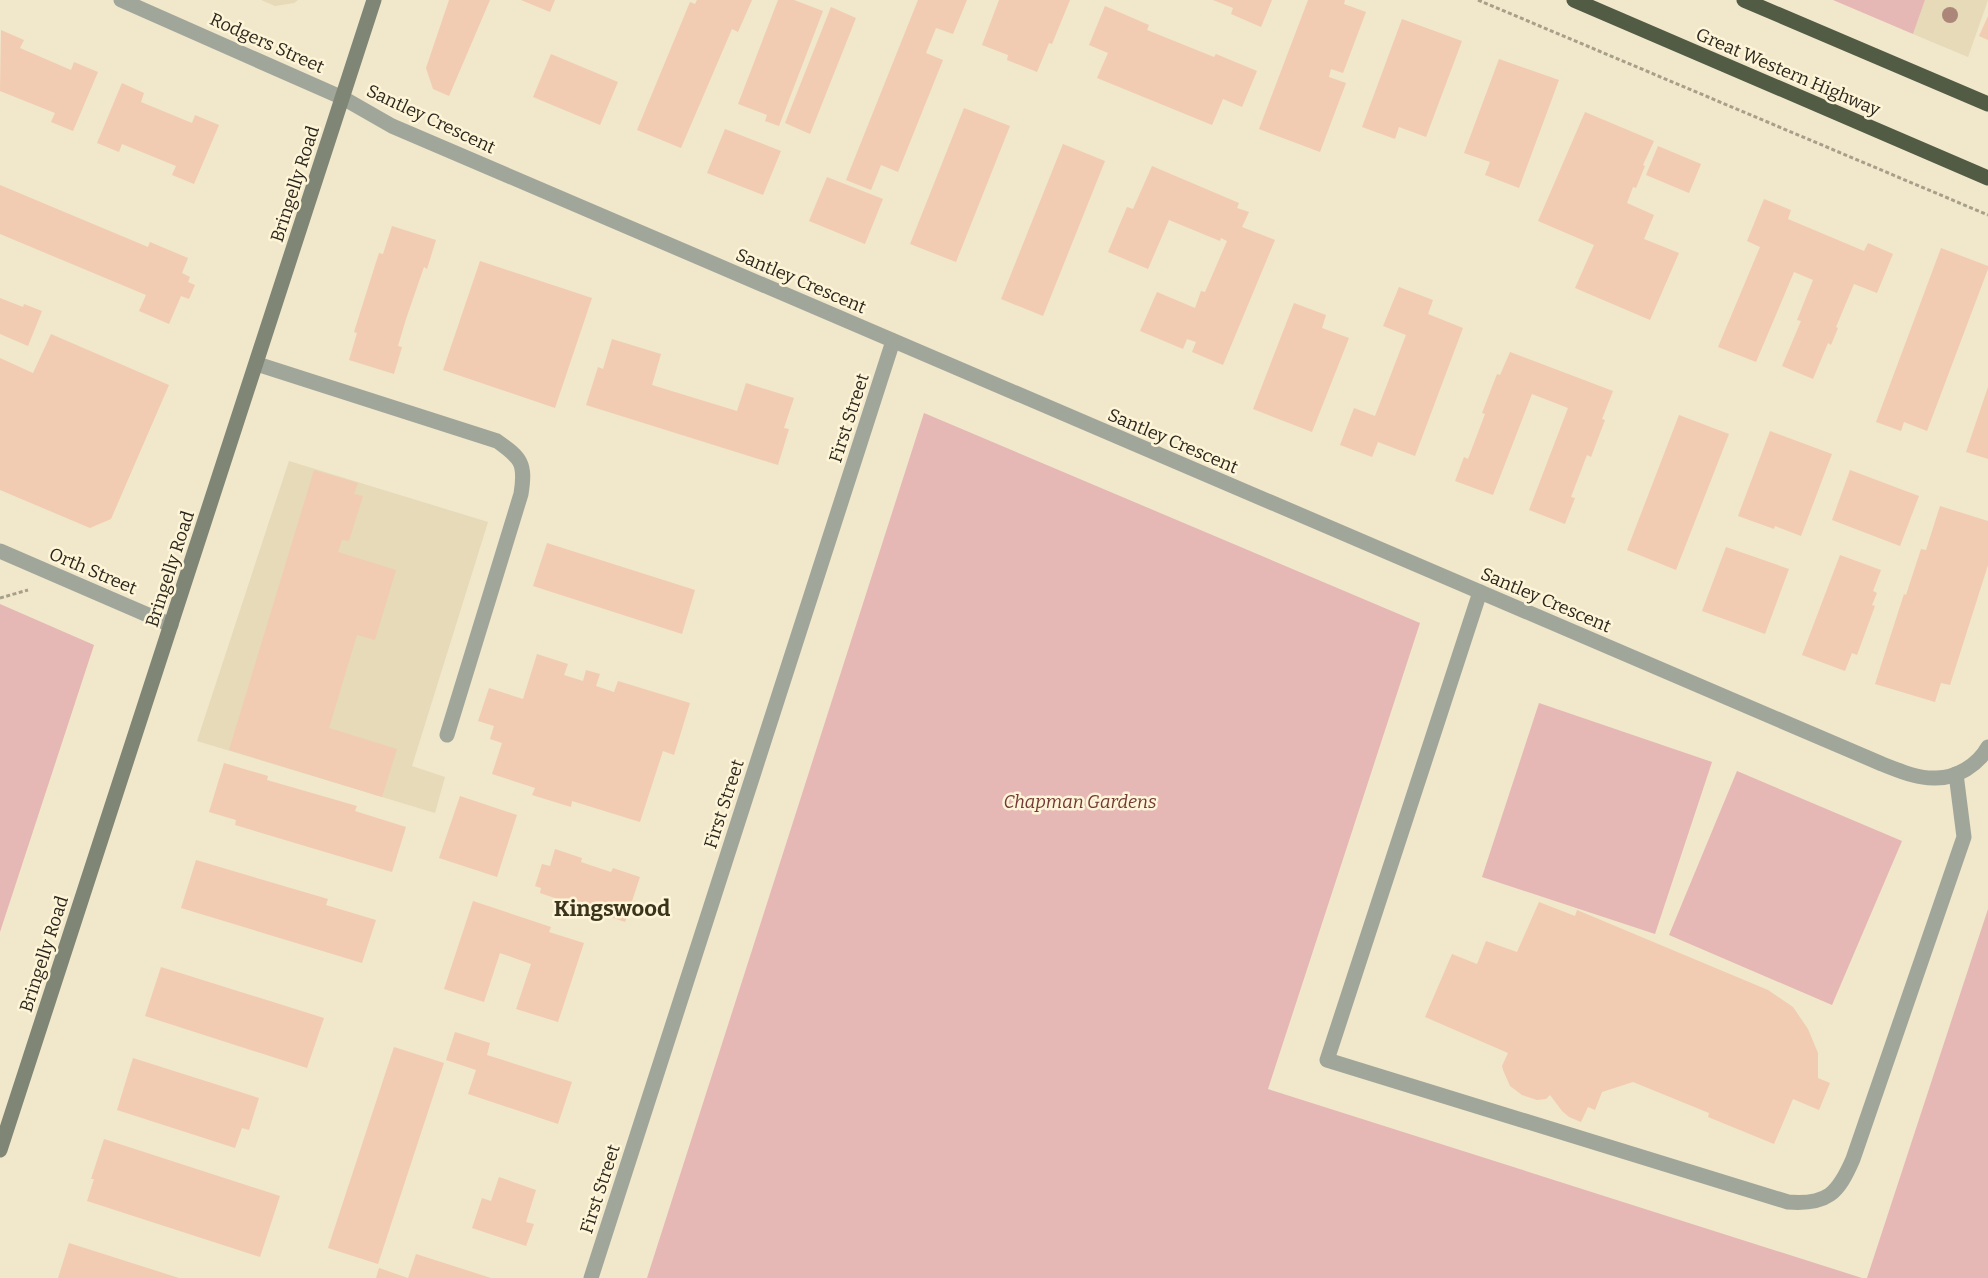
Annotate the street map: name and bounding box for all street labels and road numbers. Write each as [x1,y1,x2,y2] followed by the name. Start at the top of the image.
[206,8,328,78] street label: Rodgers Street
[1693,23,1884,121] street label: Great Western Highway
[363,80,499,159] street label: Santley Crescent
[266,123,324,245] street label: Bringelly Road
[733,244,870,319] street label: Santley Crescent
[824,370,874,465] street label: First Street
[1105,404,1242,479] street label: Santley Crescent
[141,508,199,630] street label: Bringelly Road
[46,543,141,599] street label: Orth Street
[1478,563,1615,638] street label: Santley Crescent
[699,756,749,851] street label: First Street
[15,893,73,1015] street label: Bringelly Road
[575,1141,625,1236] street label: First Street

